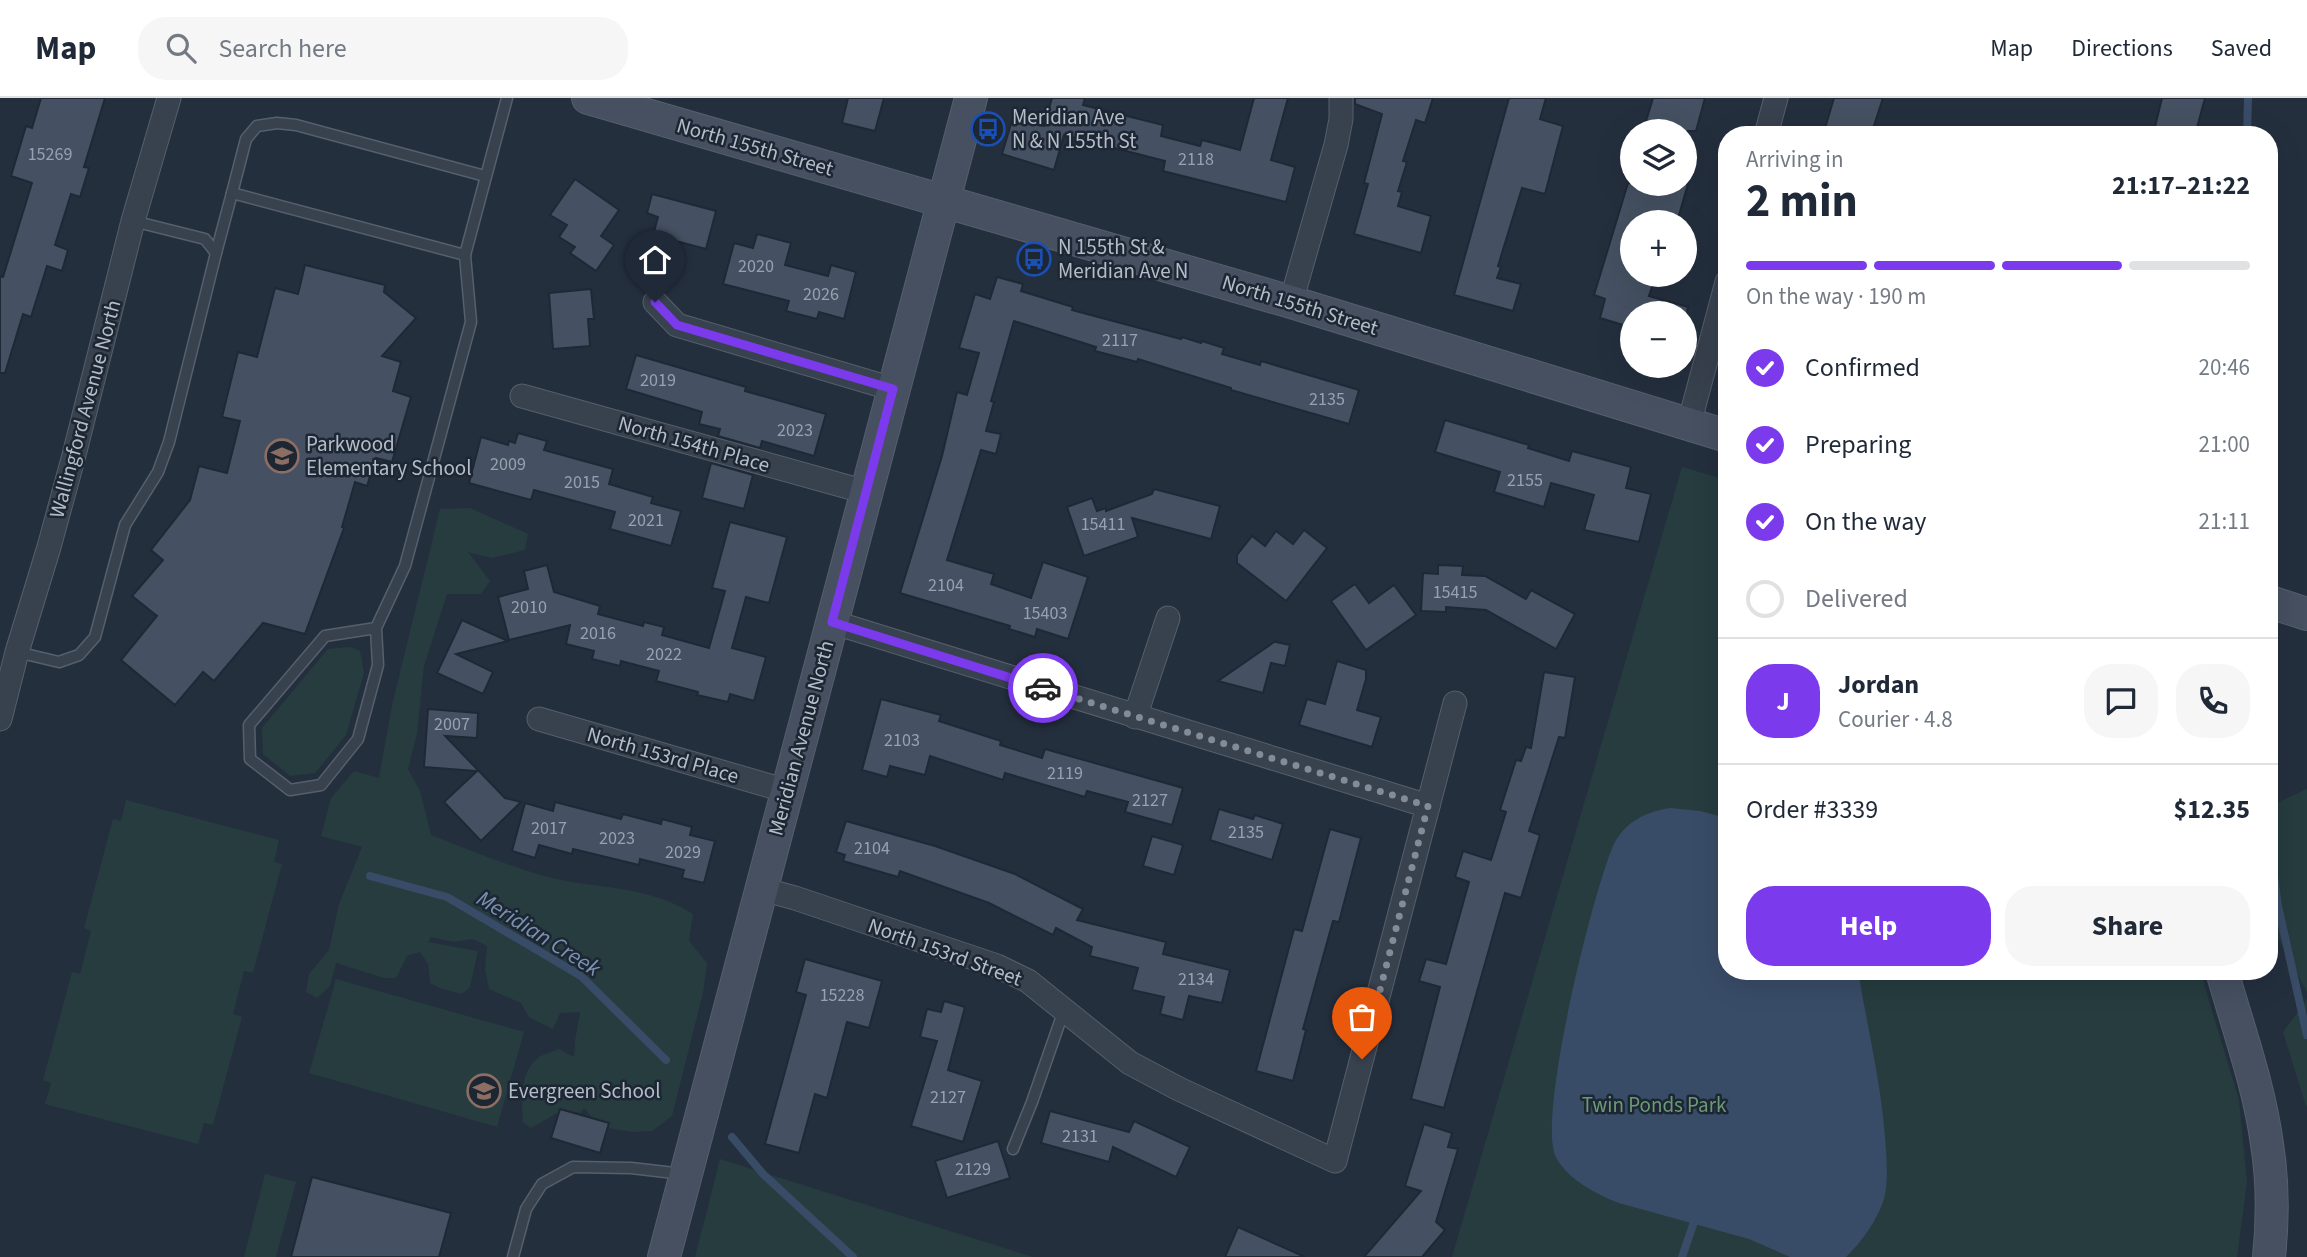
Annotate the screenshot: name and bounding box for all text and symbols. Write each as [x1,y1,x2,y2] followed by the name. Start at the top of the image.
[138,17,628,80] search box
[35,25,96,72] text: Map
[162,29,200,67] icon: search
[218,30,347,67] text: Search here
[1990,31,2033,66] text: Map
[2071,31,2173,66] text: Directions
[2211,31,2272,66] text: Saved
[1012,102,1136,156] place label: Meridian Ave N & N 155th St
[673,110,837,184] street label: North 155th Street
[969,110,1007,148] bus stop icon: Meridian Ave N & N 155th St
[1620,119,1697,378] map controls
[1620,119,1697,196] button: layers
[28,142,72,167] house number: 15269
[1746,143,1844,176] text: Arriving in
[1178,147,1214,172] house number: 2118
[2112,167,2250,204] text: 21:17–21:22
[1746,169,1858,234] text: 2 min
[1620,210,1697,287] button: +
[625,230,685,302] pin
[1058,232,1188,286] place label: N 155th St & Meridian Ave N
[1015,240,1053,278] bus stop icon: N 155th St & Meridian Ave N
[636,241,674,279] icon: home
[738,254,774,279] house number: 2020
[1218,267,1382,343] street label: North 155th Street
[1746,280,1926,313] text: On the way · 190 m
[803,282,839,307] house number: 2026
[41,297,129,521] street label: Wallingford Avenue North
[1620,301,1697,378] button: −
[1102,328,1138,353] house number: 2117
[1746,349,1784,387] icon: check
[1805,349,1920,386] text: Confirmed
[2199,351,2250,384] text: 20:46
[640,368,676,393] house number: 2019
[1309,387,1345,412] house number: 2135
[615,408,773,480] street label: North 154th Place
[777,418,813,443] house number: 2023
[1746,426,1784,464] icon: check
[1805,426,1911,463] text: Preparing
[2199,428,2250,461] text: 21:00
[306,429,472,483] place label: Parkwood Elementary School
[263,437,301,475] school or university icon: Parkwood Elementary School
[490,452,526,477] house number: 2009
[1507,468,1543,493] house number: 2155
[564,470,600,495] house number: 2015
[1746,503,1784,541] icon: check
[1805,503,1926,540] text: On the way
[2199,505,2250,538] text: 21:11
[628,508,664,533] house number: 2021
[1081,512,1125,537] house number: 15411
[928,573,964,598] house number: 2104
[1433,580,1477,605] house number: 15415
[1805,580,1908,617] text: Delivered
[511,595,547,620] house number: 2010
[1023,601,1067,626] house number: 15403
[580,621,616,646] house number: 2016
[761,637,841,839] street label: Meridian Avenue North
[646,642,682,667] house number: 2022
[1008,653,1078,723] courier
[2084,664,2158,738] button: chat
[2176,664,2250,738] button: phone
[1838,666,1919,703] text: Jordan
[1024,669,1062,707] icon: car
[1776,683,1790,720] text: J
[1838,703,1953,736] text: Courier · 4.8
[434,712,470,737] house number: 2007
[584,719,742,791] street label: North 153rd Place
[884,728,920,753] house number: 2103
[1047,761,1083,786] house number: 2119
[1132,788,1168,813] house number: 2127
[1746,791,1878,828] text: Order #3339
[2174,791,2250,828] text: $12.35
[531,816,567,841] house number: 2017
[1228,820,1264,845] house number: 2135
[599,826,635,851] house number: 2023
[854,836,890,861] house number: 2104
[665,840,701,865] house number: 2029
[470,882,608,985] water label: Meridian Creek
[1746,886,1991,966] button: Help
[2005,886,2250,966] button: Share
[864,910,1026,994] street label: North 153rd Street
[1178,967,1214,992] house number: 2134
[820,983,864,1008] house number: 15228
[1332,987,1392,1059] pin
[1343,998,1381,1036] icon: bag
[465,1072,503,1110] school or university icon: Evergreen School
[508,1076,661,1106] place label: Evergreen School
[930,1085,966,1110] house number: 2127
[1582,1090,1727,1120] park label: Twin Ponds Park
[1062,1124,1098,1149] house number: 2131
[955,1157,991,1182] house number: 2129

